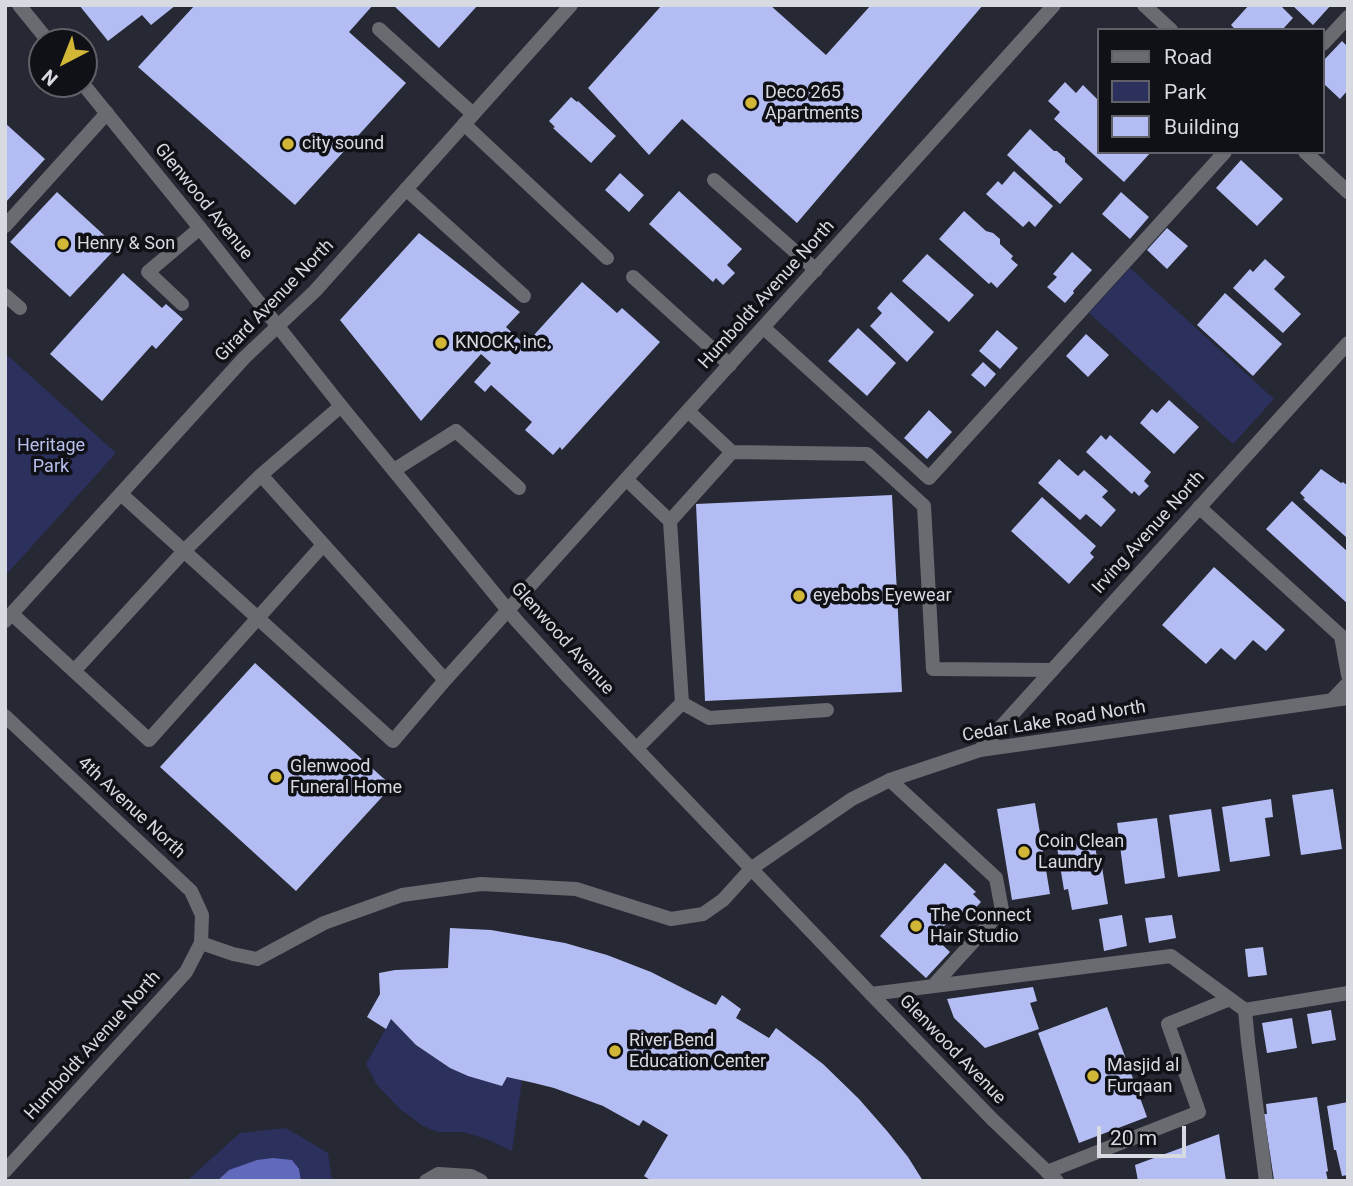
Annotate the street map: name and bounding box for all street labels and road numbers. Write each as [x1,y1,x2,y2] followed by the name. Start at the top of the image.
[149,139,257,265] street label: Glenwood Avenue
[695,216,839,374] street label: Humboldt Avenue North
[211,235,339,367] street label: Girard Avenue North
[1088,467,1210,599] street label: Irving Avenue North
[506,578,618,700] street label: Glenwood Avenue
[961,697,1147,747] street label: Cedar Lake Road North
[73,753,189,863] street label: 4th Avenue North
[21,967,165,1125] street label: Humboldt Avenue North
[894,991,1010,1109] street label: Glenwood Avenue

